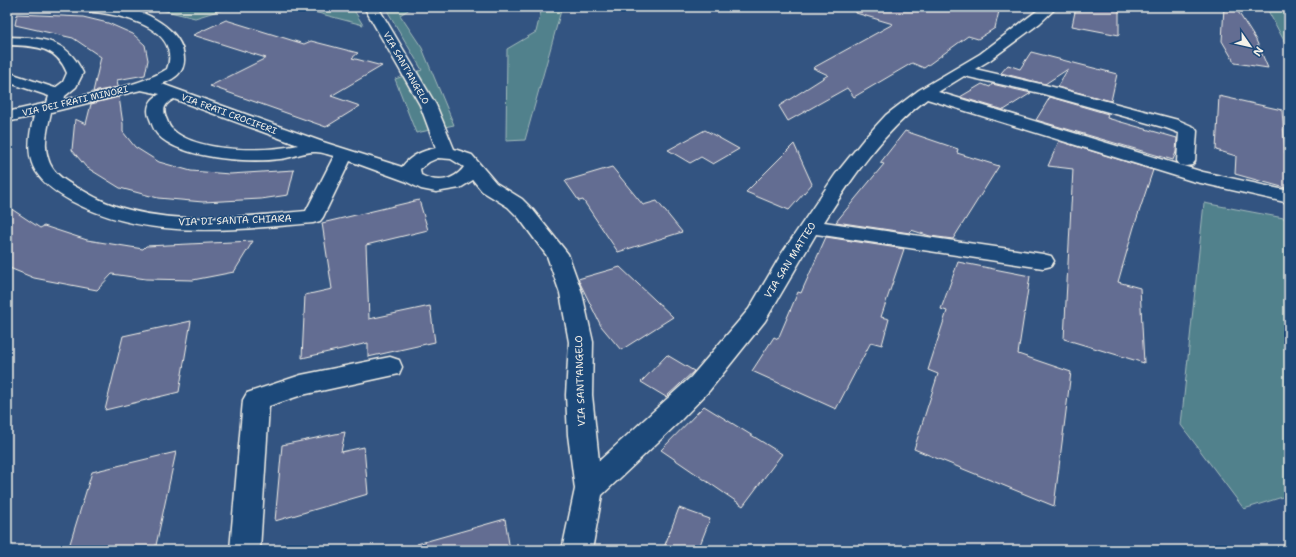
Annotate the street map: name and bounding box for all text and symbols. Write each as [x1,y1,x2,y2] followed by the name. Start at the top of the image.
[1230,26,1270,66] north arrow
[380,30,432,106] street label: VIA SANT'ANGELO
[1249,44,1267,59] text: N
[21,83,129,119] street label: VIA DEI FRATI MINORI
[180,91,279,137] street label: VIA FRATI CROCIFERI
[178,212,292,228] street label: VIA DI SANTA CHIARA
[761,219,819,301] street label: VIA SAN MATTEO
[572,335,588,427] street label: VIA SANT'ANGELO

